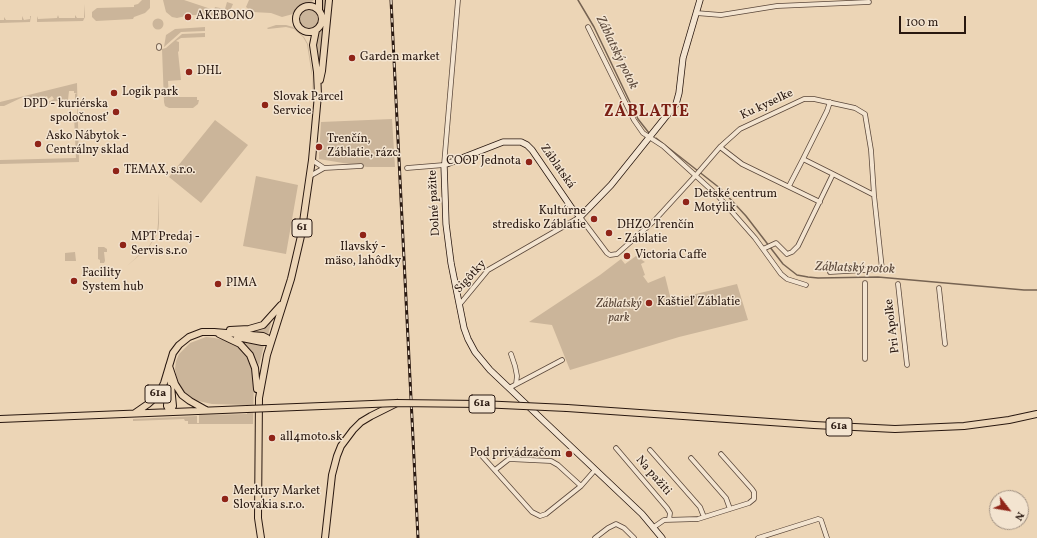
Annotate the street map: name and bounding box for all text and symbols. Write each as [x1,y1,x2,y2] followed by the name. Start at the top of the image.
[901,8,968,34] scale bar
[196,10,254,24] place label: AKEBONO
[183,12,193,22] marker: AKEBONO
[592,14,640,92] water label: Záblatský potok
[906,15,938,31] text: 100 m
[360,51,440,65] place label: Garden market
[347,53,357,63] marker: Garden market
[197,65,222,79] place label: DHL
[184,67,194,77] marker: DHL
[122,86,178,100] place label: Logik park
[738,86,796,124] street label: Ku kyselke
[109,88,119,98] marker: Logik park
[273,91,343,119] place label: Slovak Parcel Service
[23,98,108,126] place label: DPD - kuriérska spoločnosť
[260,100,270,110] marker: Slovak Parcel Service
[604,103,690,123] district label: ZÁBLATIE
[111,107,121,117] marker: DPD - kuriérska spoločnosť
[46,130,129,158] place label: Asko Nábytok - Centrálny sklad
[327,133,401,161] place label: Trenčín, Záblatie, rázc.
[33,139,43,149] marker: Asko Nábytok - Centrálny sklad
[314,142,324,152] marker: Trenčín, Záblatie, rázc.
[536,142,578,192] street label: Záblatská
[446,155,521,169] place label: COOP Jednota
[524,157,534,167] marker: COOP Jednota
[124,164,195,178] place label: TEMAX, s.r.o.
[111,166,121,176] marker: TEMAX, s.r.o.
[426,170,444,236] street label: Dolné pažite
[694,188,777,216] place label: Detské centrum Motýlik
[681,197,691,207] marker: Detské centrum Motýlik
[492,205,586,233] place label: Kultúrne stredisko Záblatie
[589,214,599,224] marker: Kultúrne stredisko Záblatie
[292,219,312,237] road number: 61
[617,219,694,247] place label: DHZO Trenčín - Záblatie
[604,228,614,238] marker: DHZO Trenčín - Záblatie
[358,230,368,240] marker: Ilavský - mäso, lahôdky
[131,231,200,259] place label: MPT Predaj - Servis s.r.o
[118,240,128,250] marker: MPT Predaj - Servis s.r.o
[325,241,401,269] place label: Ilavský - mäso, lahôdky
[635,249,707,263] place label: Victoria Caffe
[622,251,632,261] marker: Victoria Caffe
[452,257,490,297] street label: Sigôtky
[815,260,895,278] water label: Záblatský potok
[82,267,144,295] place label: Facility System hub
[69,276,79,286] marker: Facility System hub
[226,277,257,291] place label: PIMA
[213,279,223,289] marker: PIMA
[657,296,740,310] place label: Kaštieľ Záblatie
[596,298,642,326] park label: Záblatský park
[644,298,654,308] marker: Kaštieľ Záblatie
[883,298,903,354] street label: Pri Apolke
[145,385,171,403] road number: 61a
[469,395,495,413] road number: 61a
[826,418,852,436] road number: 61a
[280,431,342,445] place label: all4moto.sk
[267,433,277,443] marker: all4moto.sk
[470,447,561,461] place label: Pod privádzačom
[564,449,574,459] marker: Pod privádzačom
[632,453,674,499] street label: Na pažiti
[233,485,320,513] place label: Merkury Market Slovakia s.r.o.
[989,490,1029,530] north arrow
[220,494,230,504] marker: Merkury Market Slovakia s.r.o.
[1010,509,1027,523] text: N

